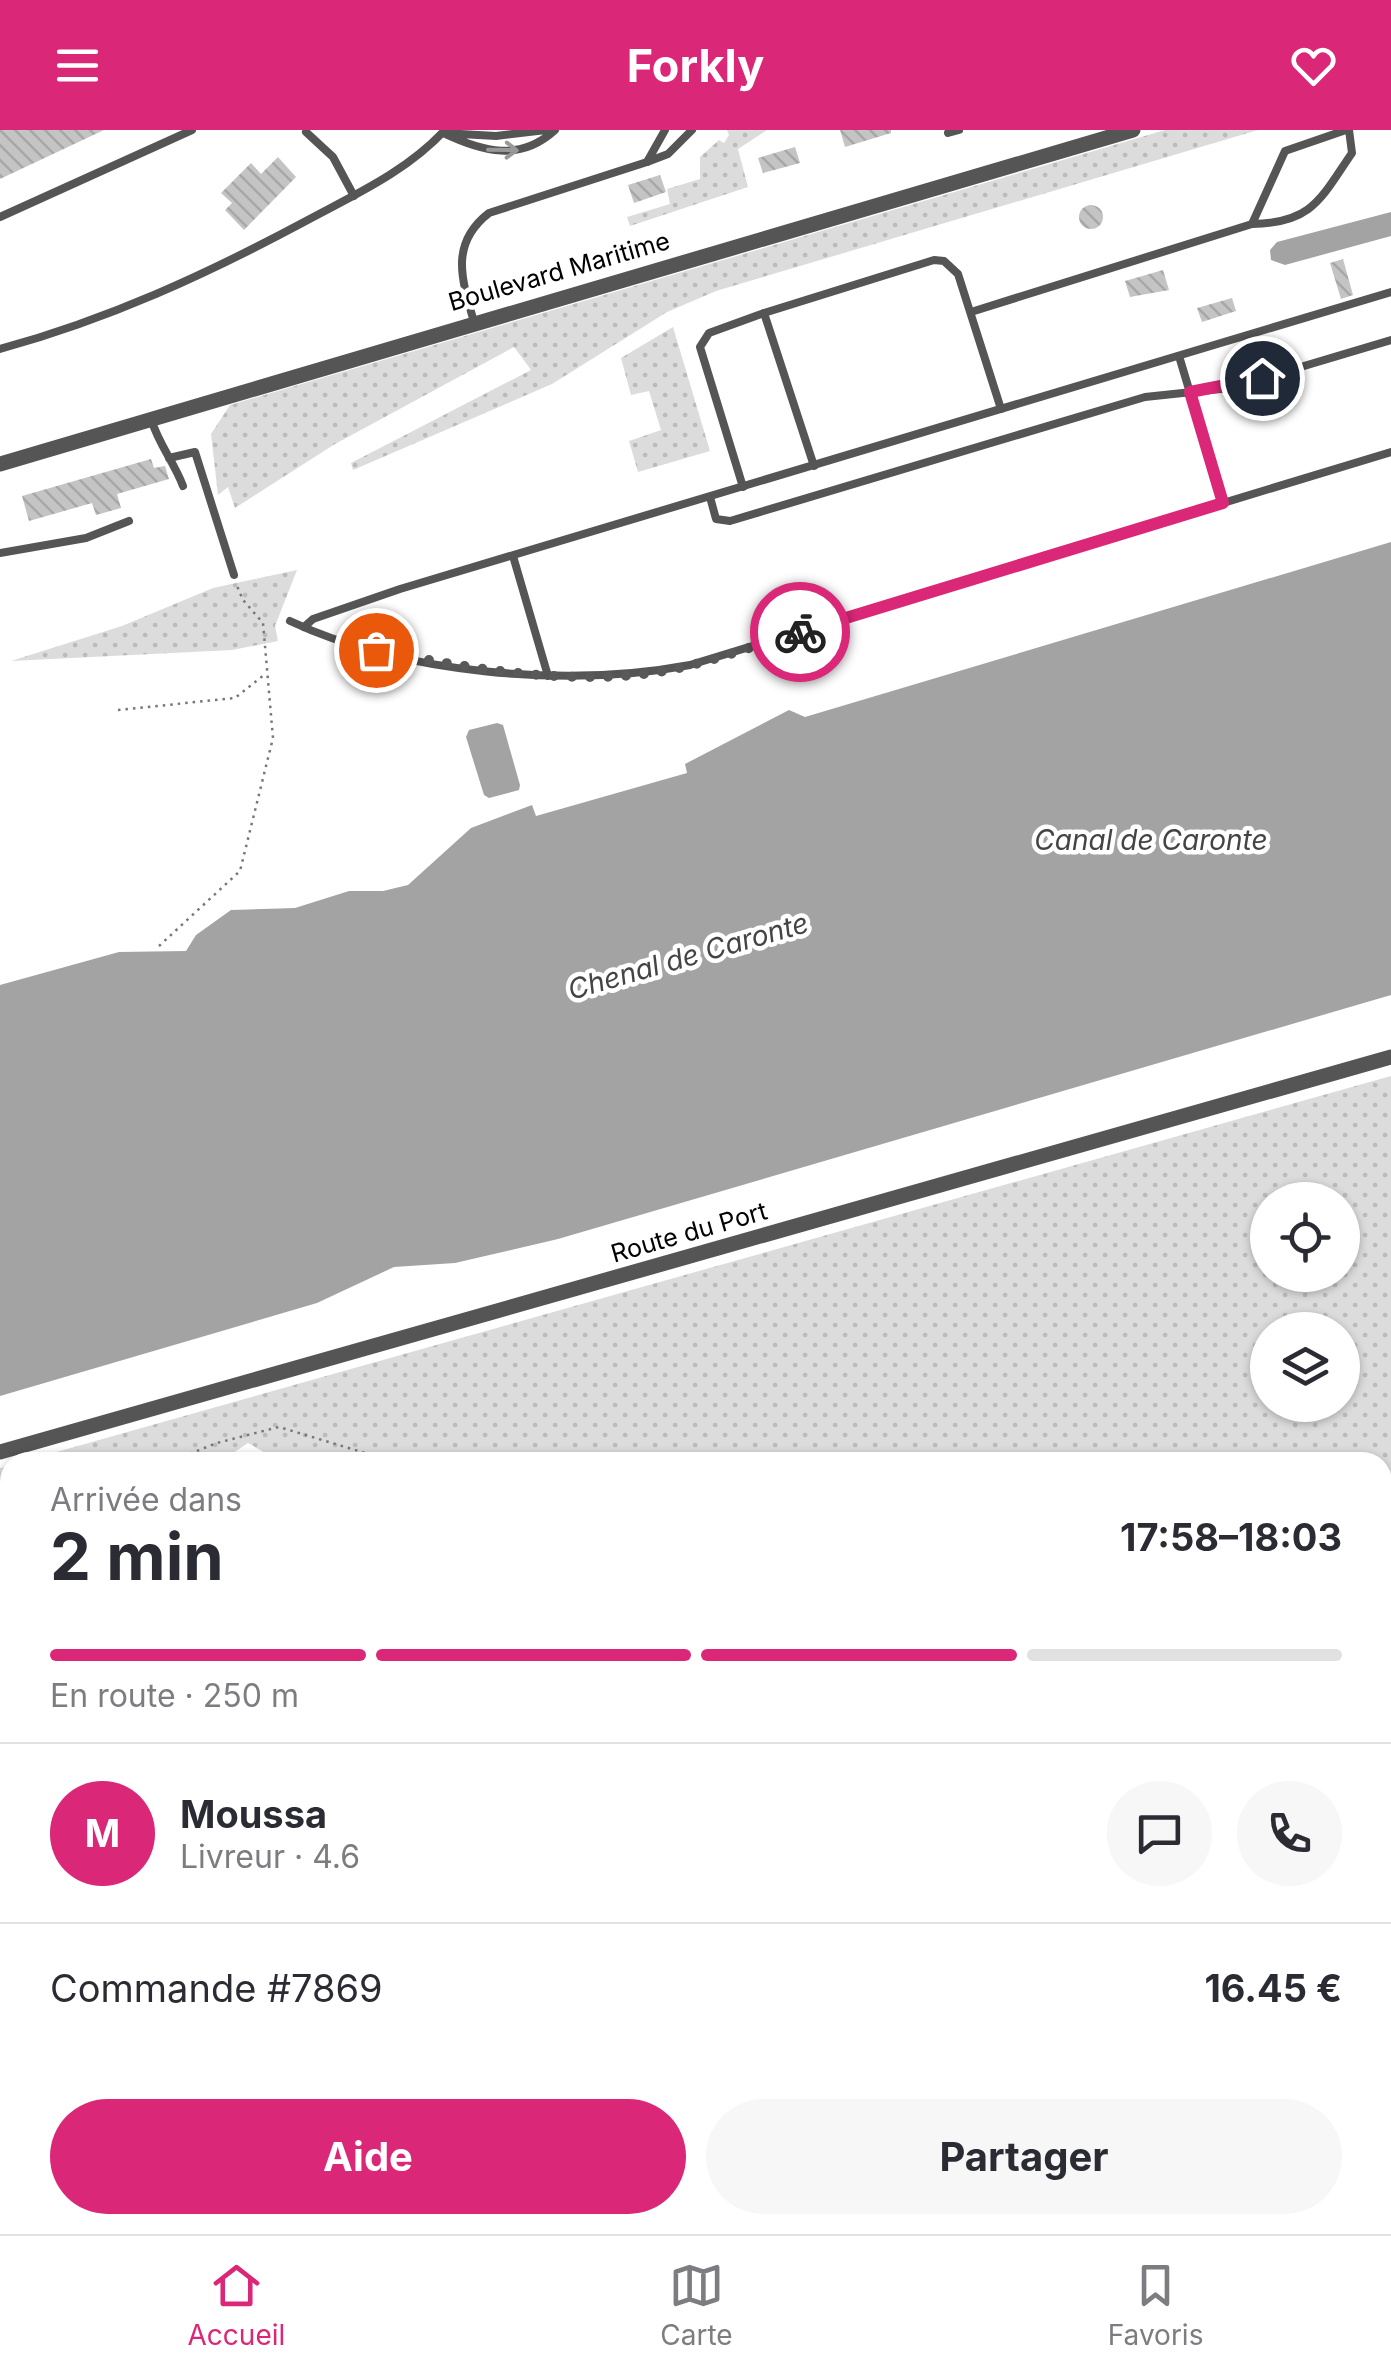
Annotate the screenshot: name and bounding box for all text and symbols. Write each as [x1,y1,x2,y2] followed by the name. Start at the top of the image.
[50,38,105,93] icon: menu
[627,38,764,93] text: Forkly
[1286,38,1341,93] icon: heart
[486,140,519,160] one-way arrow
[445,225,673,317] street label: Boulevard Maritime
[1220,336,1305,421] pin
[1235,351,1290,406] icon: home
[750,582,850,682] courier
[773,605,828,660] icon: bike
[334,608,419,693] pin
[349,623,404,678] icon: bag
[1034,823,1268,857] water label: Canal de Caronte
[564,905,812,1007] water label: Chenal de Caronte
[1250,1182,1360,1422] map controls
[1250,1182,1360,1292] button: locate
[607,1195,771,1269] street label: Route du Port
[1250,1312,1360,1422] button: layers
[50,1480,242,1519] text: Arrivée dans
[1120,1514,1342,1560] text: 17:58–18:03
[50,1517,224,1596] text: 2 min
[50,1676,299,1715] text: En route · 250 m
[1107,1781,1212,1886] button: chat
[1237,1781,1342,1886] button: phone
[180,1791,327,1837] text: Moussa
[85,1810,120,1856] text: M
[180,1837,360,1876] text: Livreur · 4.6
[50,1965,383,2011] text: Commande #7869
[1204,1965,1342,2011] text: 16.45 €
[50,2099,686,2214] button: Aide
[706,2099,1342,2214] button: Partager
[188,2258,285,2352] tab: Accueil
[660,2258,733,2352] tab: Carte
[1108,2258,1203,2352] tab: Favoris

